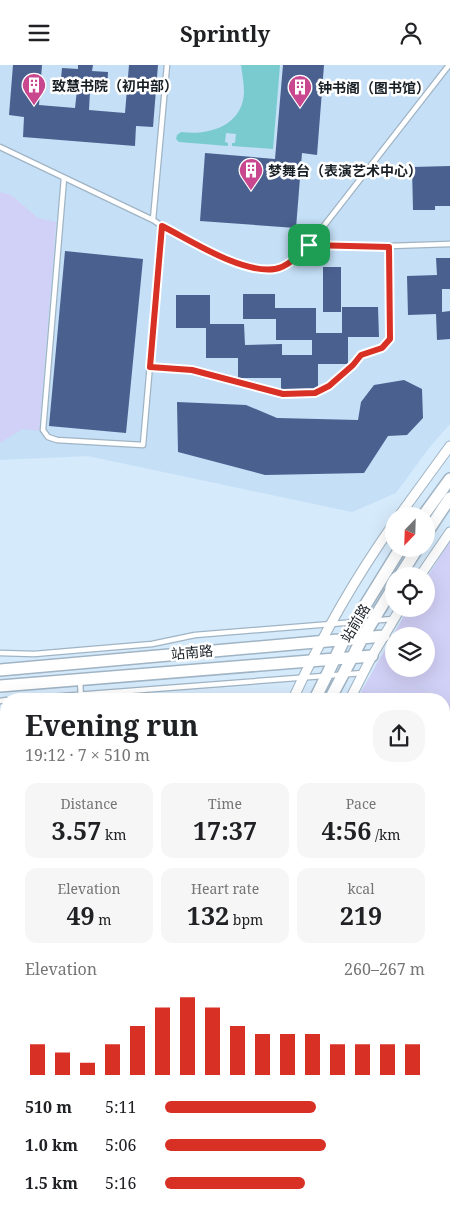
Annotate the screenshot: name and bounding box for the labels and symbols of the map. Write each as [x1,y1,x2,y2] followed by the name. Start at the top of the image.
[21,72,47,106] building icon: 致慧书院（初中部）
[287,74,313,108] building icon: 钟书阁（图书馆）
[52,76,178,95] place label: 致慧书院（初中部）
[318,78,430,97] place label: 钟书阁（图书馆）
[238,157,264,191] building icon: 梦舞台（表演艺术中心）
[268,161,422,180] place label: 梦舞台（表演艺术中心）
[288,224,330,266] pin
[385,507,435,557] north arrow
[336,600,374,646] street label: 站前路
[170,641,214,663] street label: 站南路

